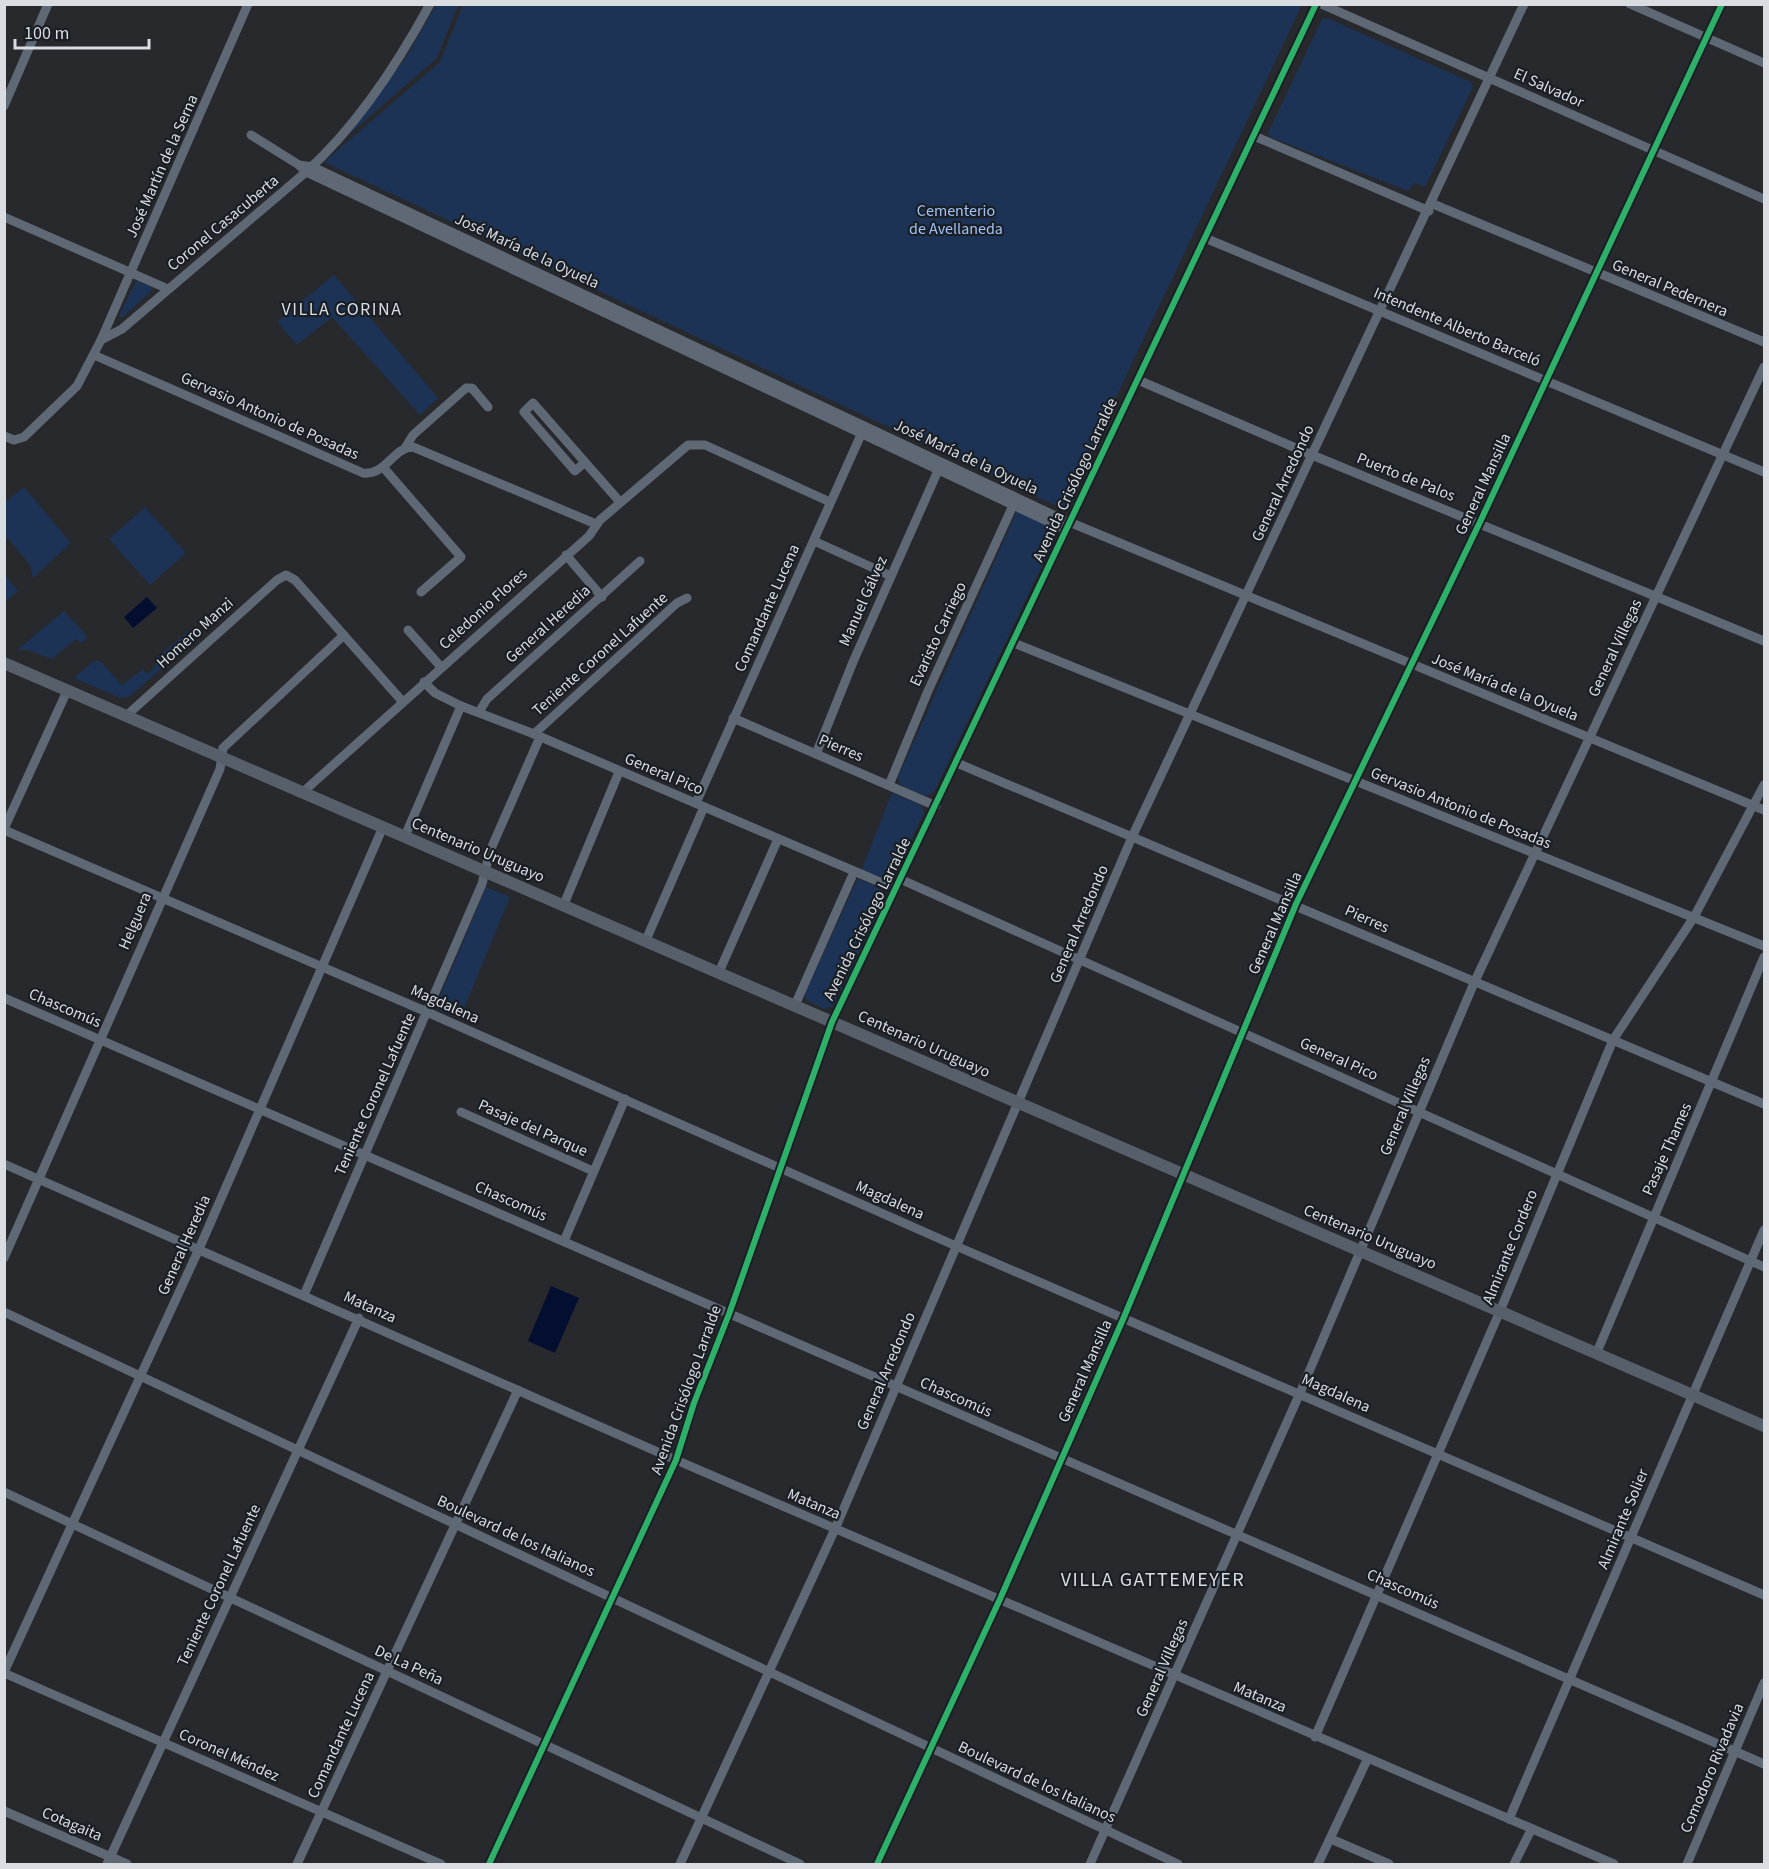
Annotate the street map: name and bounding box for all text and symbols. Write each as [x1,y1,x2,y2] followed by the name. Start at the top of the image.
[15,12,148,50] scale bar
[24,21,69,46] text: 100 m
[1510,63,1588,113] street label: El Salvador
[120,91,204,241] street label: José Martín de la Serna
[163,170,283,276] street label: Coronel Casacuberta
[909,200,1003,240] park label: Cementerio de Avellaneda
[451,208,603,294] street label: José María de la Oyuela
[1609,254,1731,322] street label: General Pedernera
[1370,282,1544,372] street label: Intendente Alberto Barceló
[281,297,403,322] district label: VILLA CORINA
[177,367,363,465] street label: Gervasio Antonio de Posadas
[1027,394,1123,566] street label: Avenida Crisólogo Larralde
[890,414,1042,500] street label: José María de la Oyuela
[1246,421,1320,545] street label: General Arredondo
[1450,429,1516,539] street label: General Mansilla
[1354,447,1459,507] street label: Puerto de Palos
[729,541,805,675] street label: Comandante Lucena
[833,552,893,650] street label: Manuel Gálvez
[434,563,532,655] street label: Celedonio Flores
[904,578,972,690] street label: Evaristo Carriego
[501,580,595,668] street label: General Heredia
[527,587,673,721] street label: Teniente Coronel Lafuente
[152,592,238,674] street label: Homero Manzi
[1583,595,1647,701] street label: General Villegas
[1428,647,1582,727] street label: José María de la Oyuela
[815,729,867,767] street label: Pierres
[621,748,707,800] street label: General Pico
[1367,762,1555,854] street label: Gervasio Antonio de Posadas
[408,812,548,888] street label: Centenario Uruguayo
[818,834,916,1004] street label: Avenida Crisólogo Larralde
[1044,862,1114,986] street label: General Arredondo
[1243,868,1307,978] street label: General Mansilla
[113,889,157,953] street label: Helguera
[1341,899,1393,939] street label: Pierres
[407,979,483,1029] street label: Magdalena
[25,983,105,1033] street label: Chascomús
[854,1005,994,1083] street label: Centenario Uruguayo
[329,1009,421,1179] street label: Teniente Coronel Lafuente
[1296,1032,1382,1086] street label: General Pico
[1374,1053,1436,1159] street label: General Villegas
[475,1094,591,1162] street label: Pasaje del Parque
[1637,1099,1697,1199] street label: Pasaje Thames
[471,1175,551,1227] street label: Chascomús
[852,1175,928,1225] street label: Magdalena
[1477,1186,1543,1308] street label: Almirante Cordero
[152,1191,216,1299] street label: General Heredia
[1300,1199,1440,1275] street label: Centenario Uruguayo
[340,1286,400,1328] street label: Matanza
[645,1302,727,1478] street label: Avenida Crisólogo Larralde
[851,1309,921,1433] street label: General Arredondo
[1053,1316,1117,1426] street label: General Mansilla
[1298,1368,1374,1418] street label: Magdalena
[916,1371,996,1423] street label: Chascomús
[1592,1465,1654,1573] street label: Almirante Solier
[784,1483,844,1525] street label: Matanza
[434,1490,599,1582] street label: Boulevard de los Italianos
[172,1501,266,1669] street label: Teniente Coronel Lafuente
[1363,1563,1443,1615] street label: Chascomús
[1061,1566,1245,1594] district label: VILLA GATTEMEYER
[1130,1615,1194,1721] street label: General Villegas
[371,1640,447,1690] street label: De La Peña
[302,1668,380,1802] street label: Comandante Lucena
[1230,1676,1290,1718] street label: Matanza
[1675,1700,1749,1836] street label: Comodoro Rivadavia
[175,1723,283,1787] street label: Coronel Méndez
[955,1736,1120,1828] street label: Boulevard de los Italianos
[38,1801,106,1847] street label: Cotagaita

